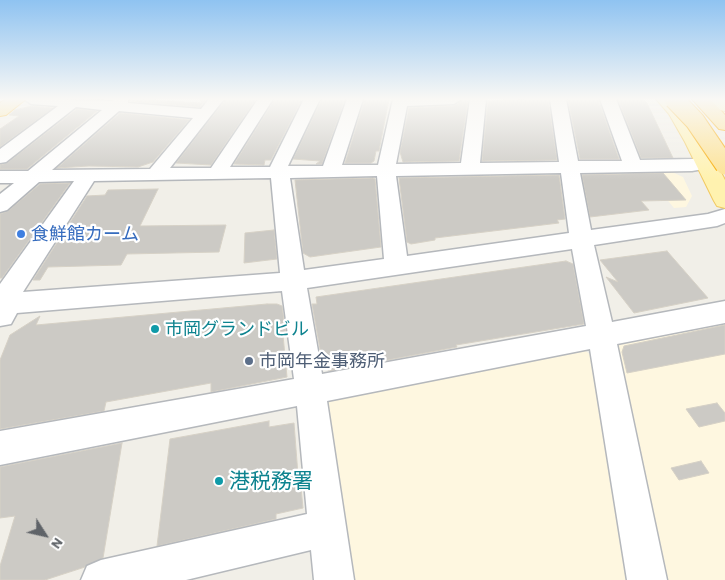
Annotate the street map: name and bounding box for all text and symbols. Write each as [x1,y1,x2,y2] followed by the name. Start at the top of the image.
[31,223,139,245] place label: 食鮮館カーム
[15,228,27,240] marker: 食鮮館カーム
[165,318,309,340] place label: 市岡グランドビル
[149,323,161,335] marker: 市岡グランドビル
[259,350,385,372] place label: 市岡年金事務所
[243,355,255,367] marker: 市岡年金事務所
[229,468,313,494] place label: 港税務署
[213,475,225,487] marker: 港税務署
[20,510,70,560] north arrow
[48,535,67,553] text: N

